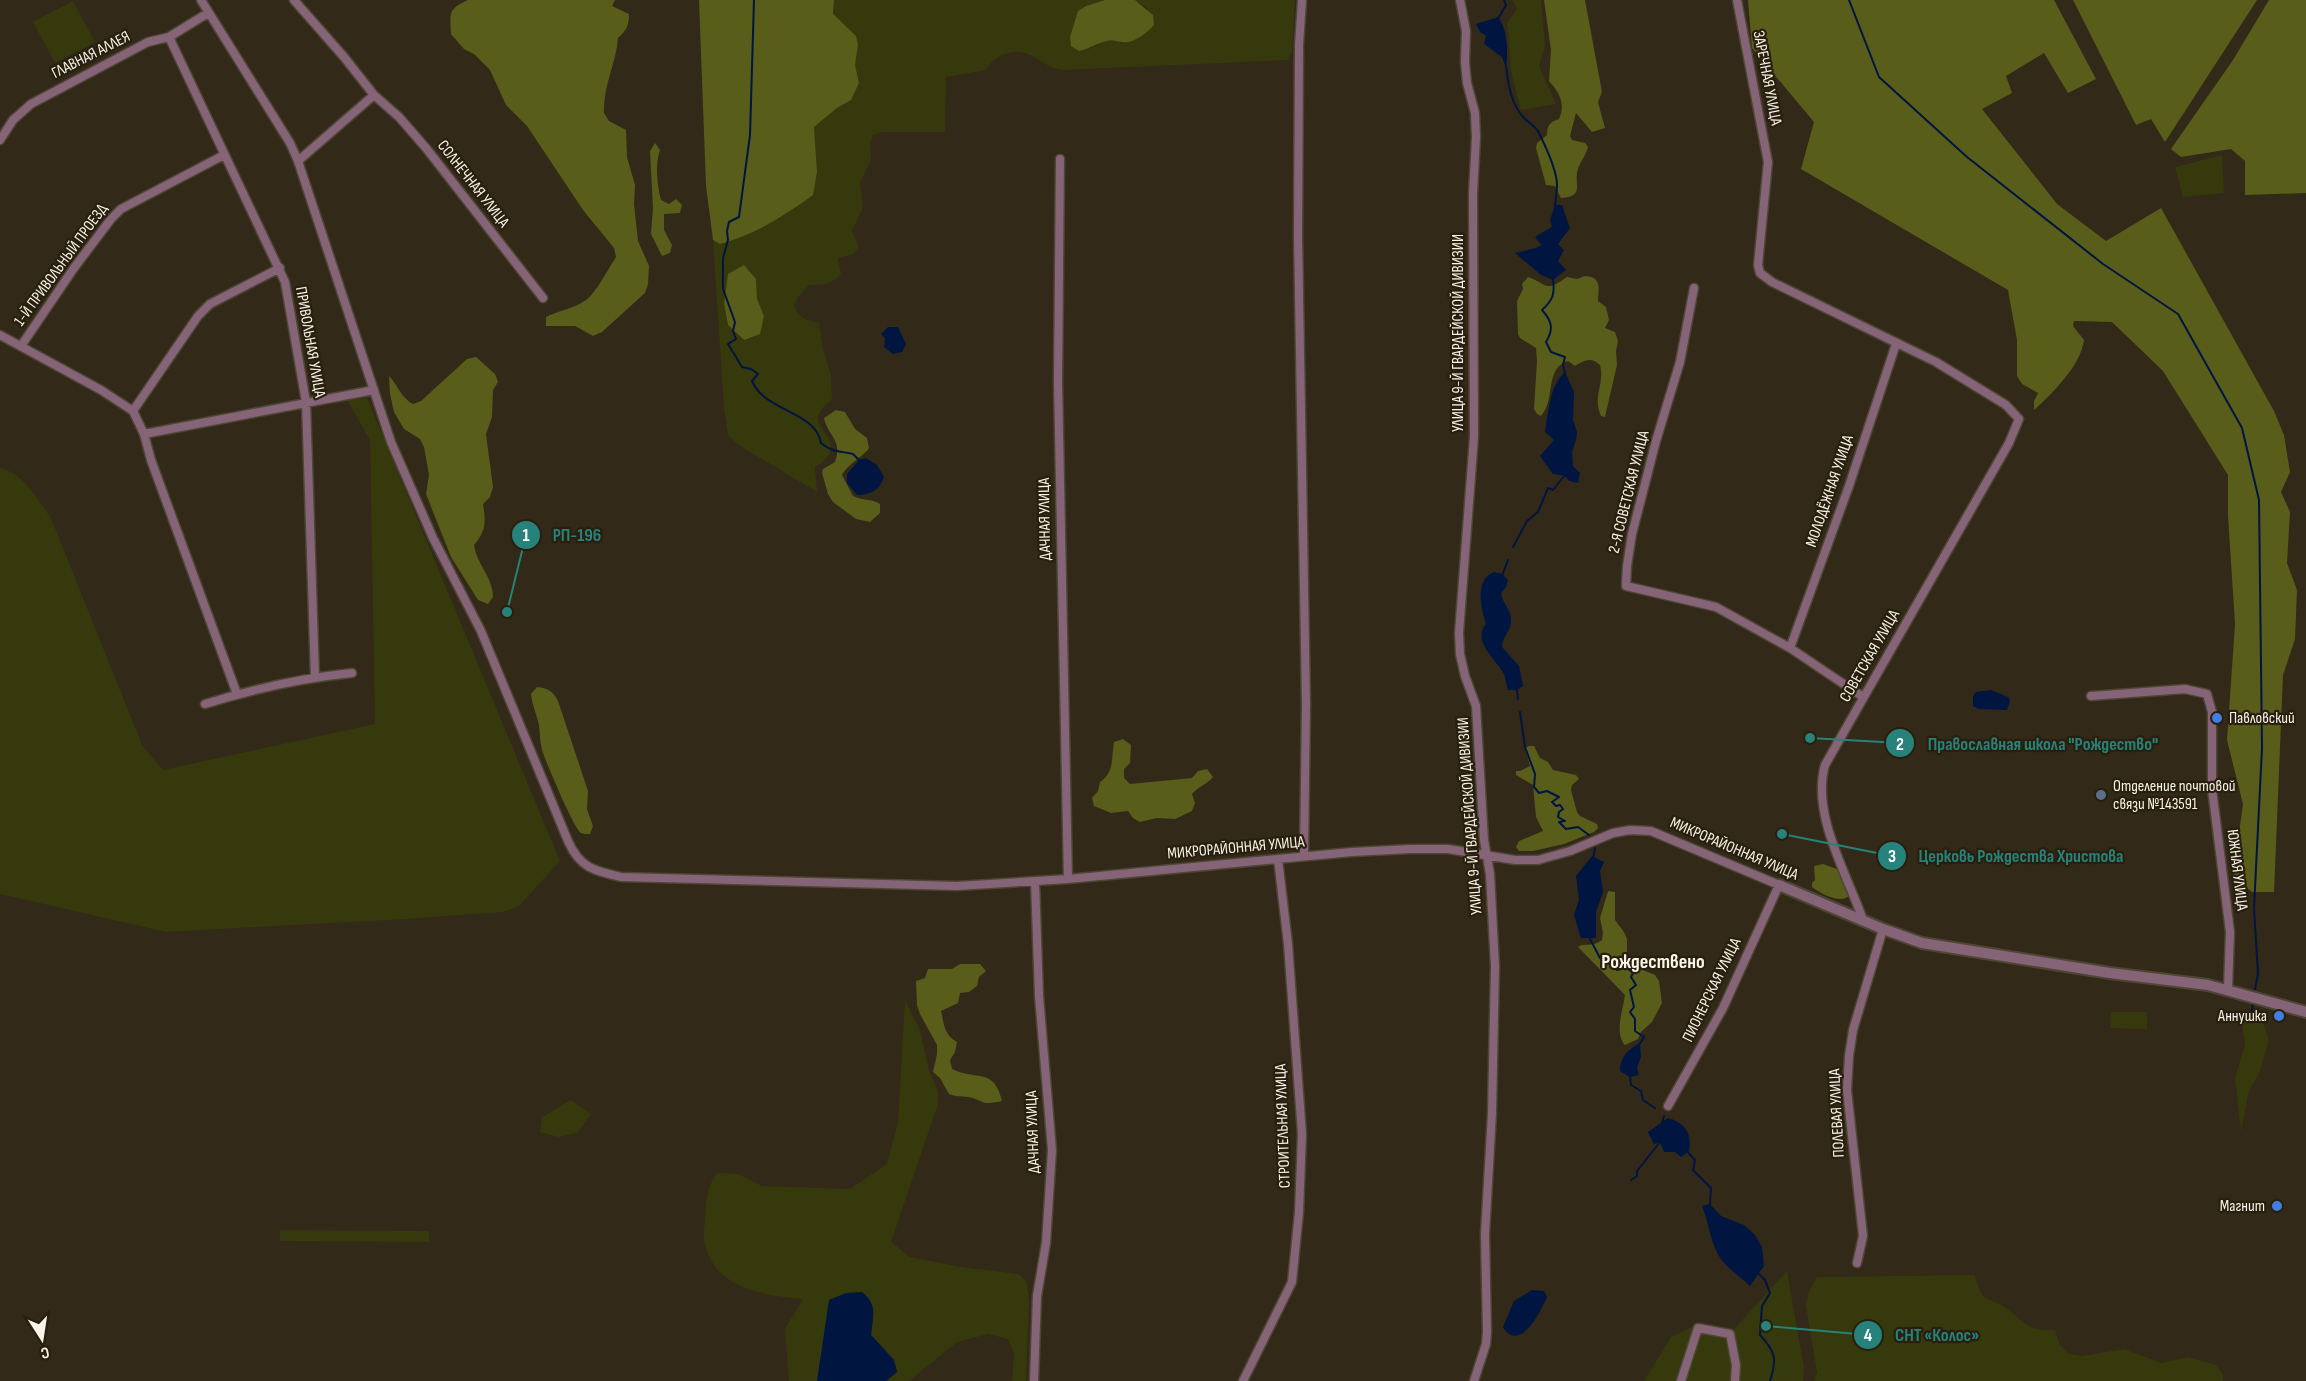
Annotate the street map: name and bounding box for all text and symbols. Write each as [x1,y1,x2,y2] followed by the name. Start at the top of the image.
[49,27,133,83] street label: ГЛАВНАЯ АЛЛЕЯ
[1749,29,1785,127] street label: ЗАРЕЧНАЯ УЛИЦА
[433,137,513,232] street label: СОЛНЕЧНАЯ УЛИЦА
[10,200,112,330] street label: 1-Й ПРИВОЛЬНЫЙ ПРОЕЗД
[1449,234,1468,432] street label: УЛИЦА 9-Й ГВАРДЕЙСКОЙ ДИВИЗИИ
[291,285,329,399] street label: ПРИВОЛЬНАЯ УЛИЦА
[1605,429,1653,555] street label: 2-Я СОВЕТСКАЯ УЛИЦА
[1802,432,1858,550] street label: МОЛОДЁЖНАЯ УЛИЦА
[1035,477,1055,561] street label: ДАЧНАЯ УЛИЦА
[511,517,614,553] callout: РП-196
[522,525,530,546] text: 1
[553,525,601,546] text: РП-196
[1836,606,1904,705] street label: СОВЕТСКАЯ УЛИЦА
[2229,709,2295,728] place label: Павловский
[2210,711,2224,725] marker: Павловский
[1454,717,1486,915] street label: УЛИЦА 9-Й ГВАРДЕЙСКОЙ ДИВИЗИИ
[1885,725,2170,761] callout: Православная школа "Рождество"
[1896,734,1904,755] text: 2
[1928,734,2158,755] text: Православная школа "Рождество"
[2113,777,2235,814] place label: Отделение почтовой связи №143591
[2094,788,2108,802] marker: Отделение почтовой связи №143591
[1667,813,1801,885] street label: МИКРОРАЙОННАЯ УЛИЦА
[2223,828,2251,912] street label: ЮЖНАЯ УЛИЦА
[1167,833,1306,863] street label: МИКРОРАЙОННАЯ УЛИЦА
[1877,838,2136,874] callout: Церковь Рождества Христова
[1888,846,1896,867] text: 3
[1919,846,2123,867] text: Церковь Рождества Христова
[1679,935,1745,1045] street label: ПИОНЕРСКАЯ УЛИЦА
[1601,950,1705,974] district label: Рождествено
[2217,1007,2267,1026] place label: Аннушка
[2272,1009,2286,1023] marker: Аннушка
[1271,1063,1295,1188] street label: СТРОИТЕЛЬНАЯ УЛИЦА
[1825,1068,1849,1158] street label: ПОЛЕВАЯ УЛИЦА
[1022,1090,1044,1174] street label: ДАЧНАЯ УЛИЦА
[2220,1197,2265,1216] place label: Магнит
[2270,1199,2284,1213] marker: Магнит
[12,1309,72,1369] north arrow
[1853,1317,1991,1353] callout: СНТ «Колос»
[1864,1325,1873,1346] text: 4
[1895,1325,1979,1346] text: СНТ «Колос»
[39,1342,51,1362] text: С

